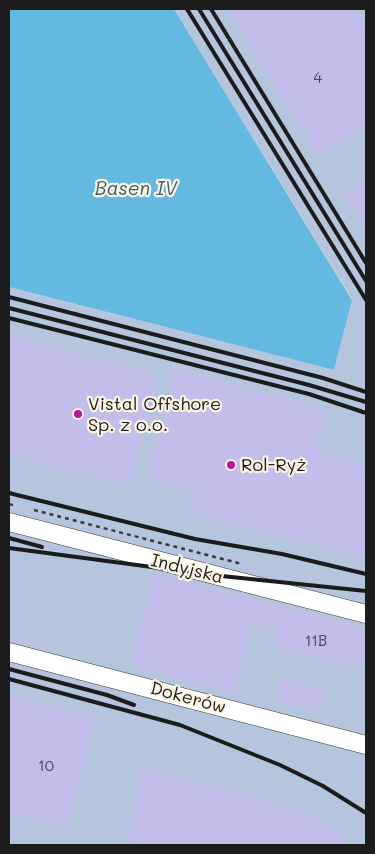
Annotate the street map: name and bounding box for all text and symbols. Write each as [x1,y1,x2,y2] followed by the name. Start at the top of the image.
[314,69,322,87] house number: 4
[95,178,177,200] water label: Basen IV
[88,393,221,436] place label: Vistal Offshore Sp. z o.o.
[72,408,84,420] marker: Vistal Offshore Sp. z o.o.
[241,454,306,476] place label: Rol-Ryż
[225,459,237,471] marker: Rol-Ryż
[148,550,226,588] street label: Indyjska
[305,632,327,650] house number: 11B
[148,678,228,718] street label: Dokerów
[38,757,54,775] house number: 10

